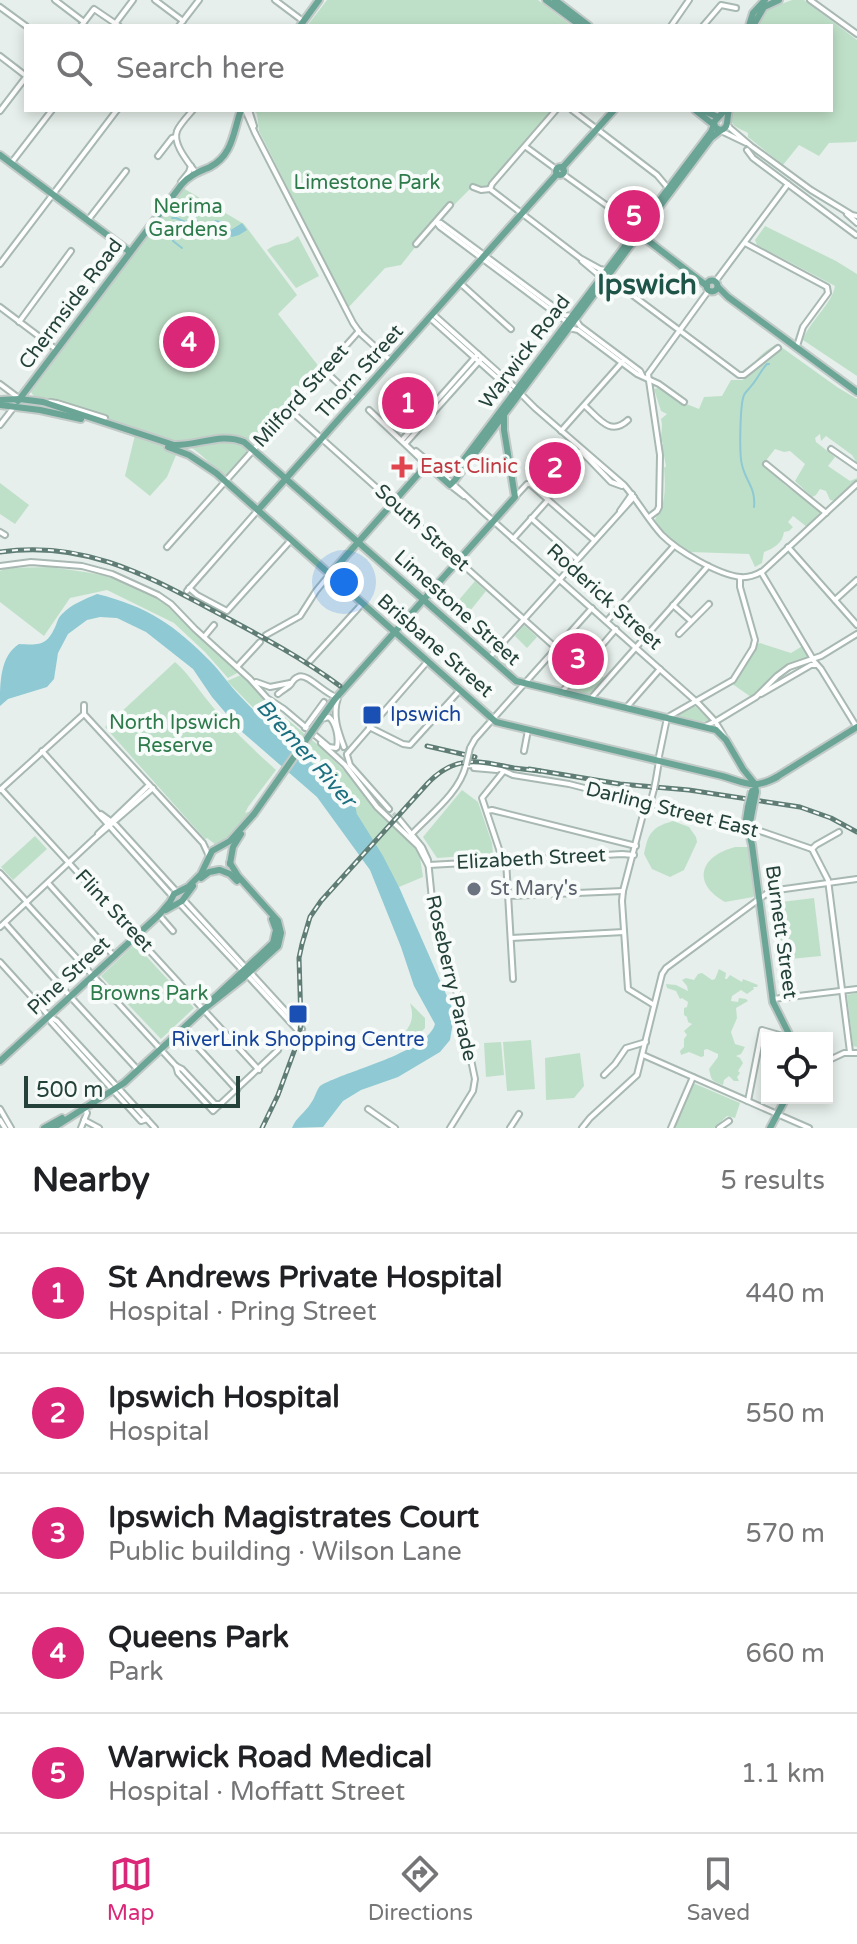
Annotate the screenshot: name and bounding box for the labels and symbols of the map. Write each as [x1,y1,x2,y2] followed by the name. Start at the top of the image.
[294,171,440,195] park label: Limestone Park
[608,186,660,246] pin: 5
[148,195,228,242] park label: Nerima Gardens
[14,234,128,374] street label: Chermside Road
[597,268,697,302] district label: Ipswich
[474,290,576,414] street label: Warwick Road
[163,312,215,372] pin: 4
[311,320,409,424] street label: Thorn Street
[248,339,354,453] street label: Milford Street
[382,373,434,433] pin: 1
[529,438,581,498] pin: 2
[420,455,518,479] place label: East Clinic
[391,456,413,478] marker: East Clinic
[370,479,474,577] street label: South Street
[541,539,667,655] street label: Roderick Street
[389,545,525,671] street label: Limestone Street
[324,562,364,602] your location
[372,589,498,703] street label: Brisbane Street
[552,629,604,689] pin: 3
[251,694,363,814] water label: Bremer River
[390,703,461,727] place label: Ipswich
[361,704,383,726] marker: Ipswich
[109,711,241,758] park label: North Ipswich Reserve
[583,777,761,843] street label: Darling Street East
[455,843,607,875] street label: Elizabeth Street
[760,864,802,1001] street label: Burnett Street
[70,865,158,957] street label: Flint Street
[490,877,578,901] place label: St Mary's
[465,880,483,898] marker: St Mary's
[420,893,482,1063] street label: Roseberry Parade
[23,931,116,1020] street label: Pine Street
[90,982,208,1006] park label: Browns Park
[287,1003,309,1025] marker: RiverLink Shopping Centre
[171,1028,425,1052] place label: RiverLink Shopping Centre
[24,1072,240,1108] scale bar

